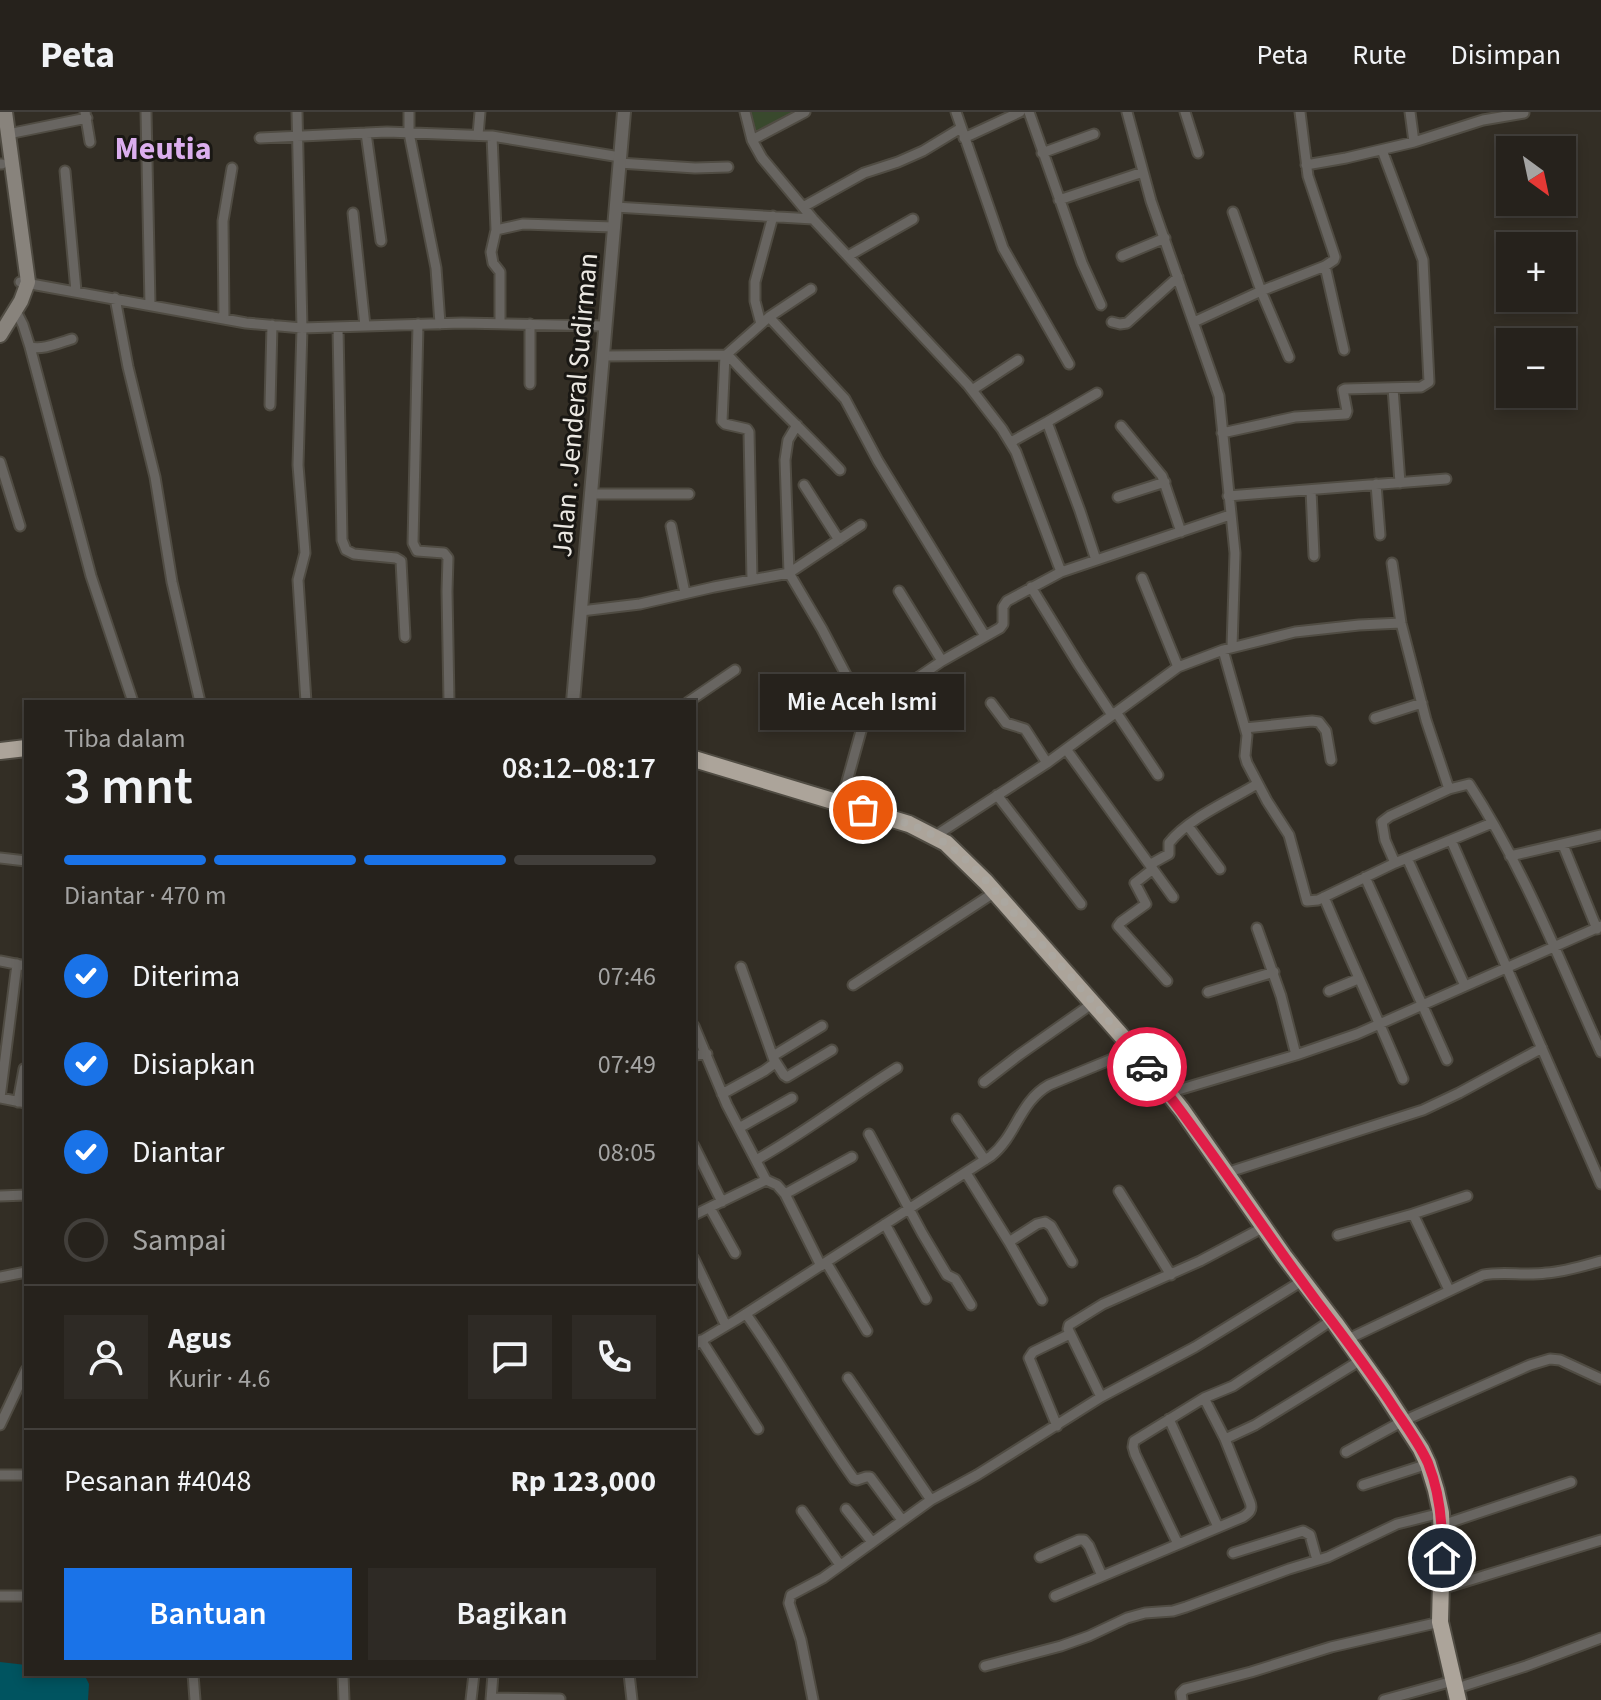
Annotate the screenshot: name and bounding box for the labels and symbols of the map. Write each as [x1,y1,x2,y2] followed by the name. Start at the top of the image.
[114,126,212,172] district label: Meutia
[1496,136,1576,216] north arrow
[542,251,608,559] street label: Jalan . Jenderal Sudirman
[761,674,965,730] callout: Mie Aceh Ismi
[829,776,897,844] pin
[1107,1027,1187,1107] courier
[1408,1524,1476,1592] pin

